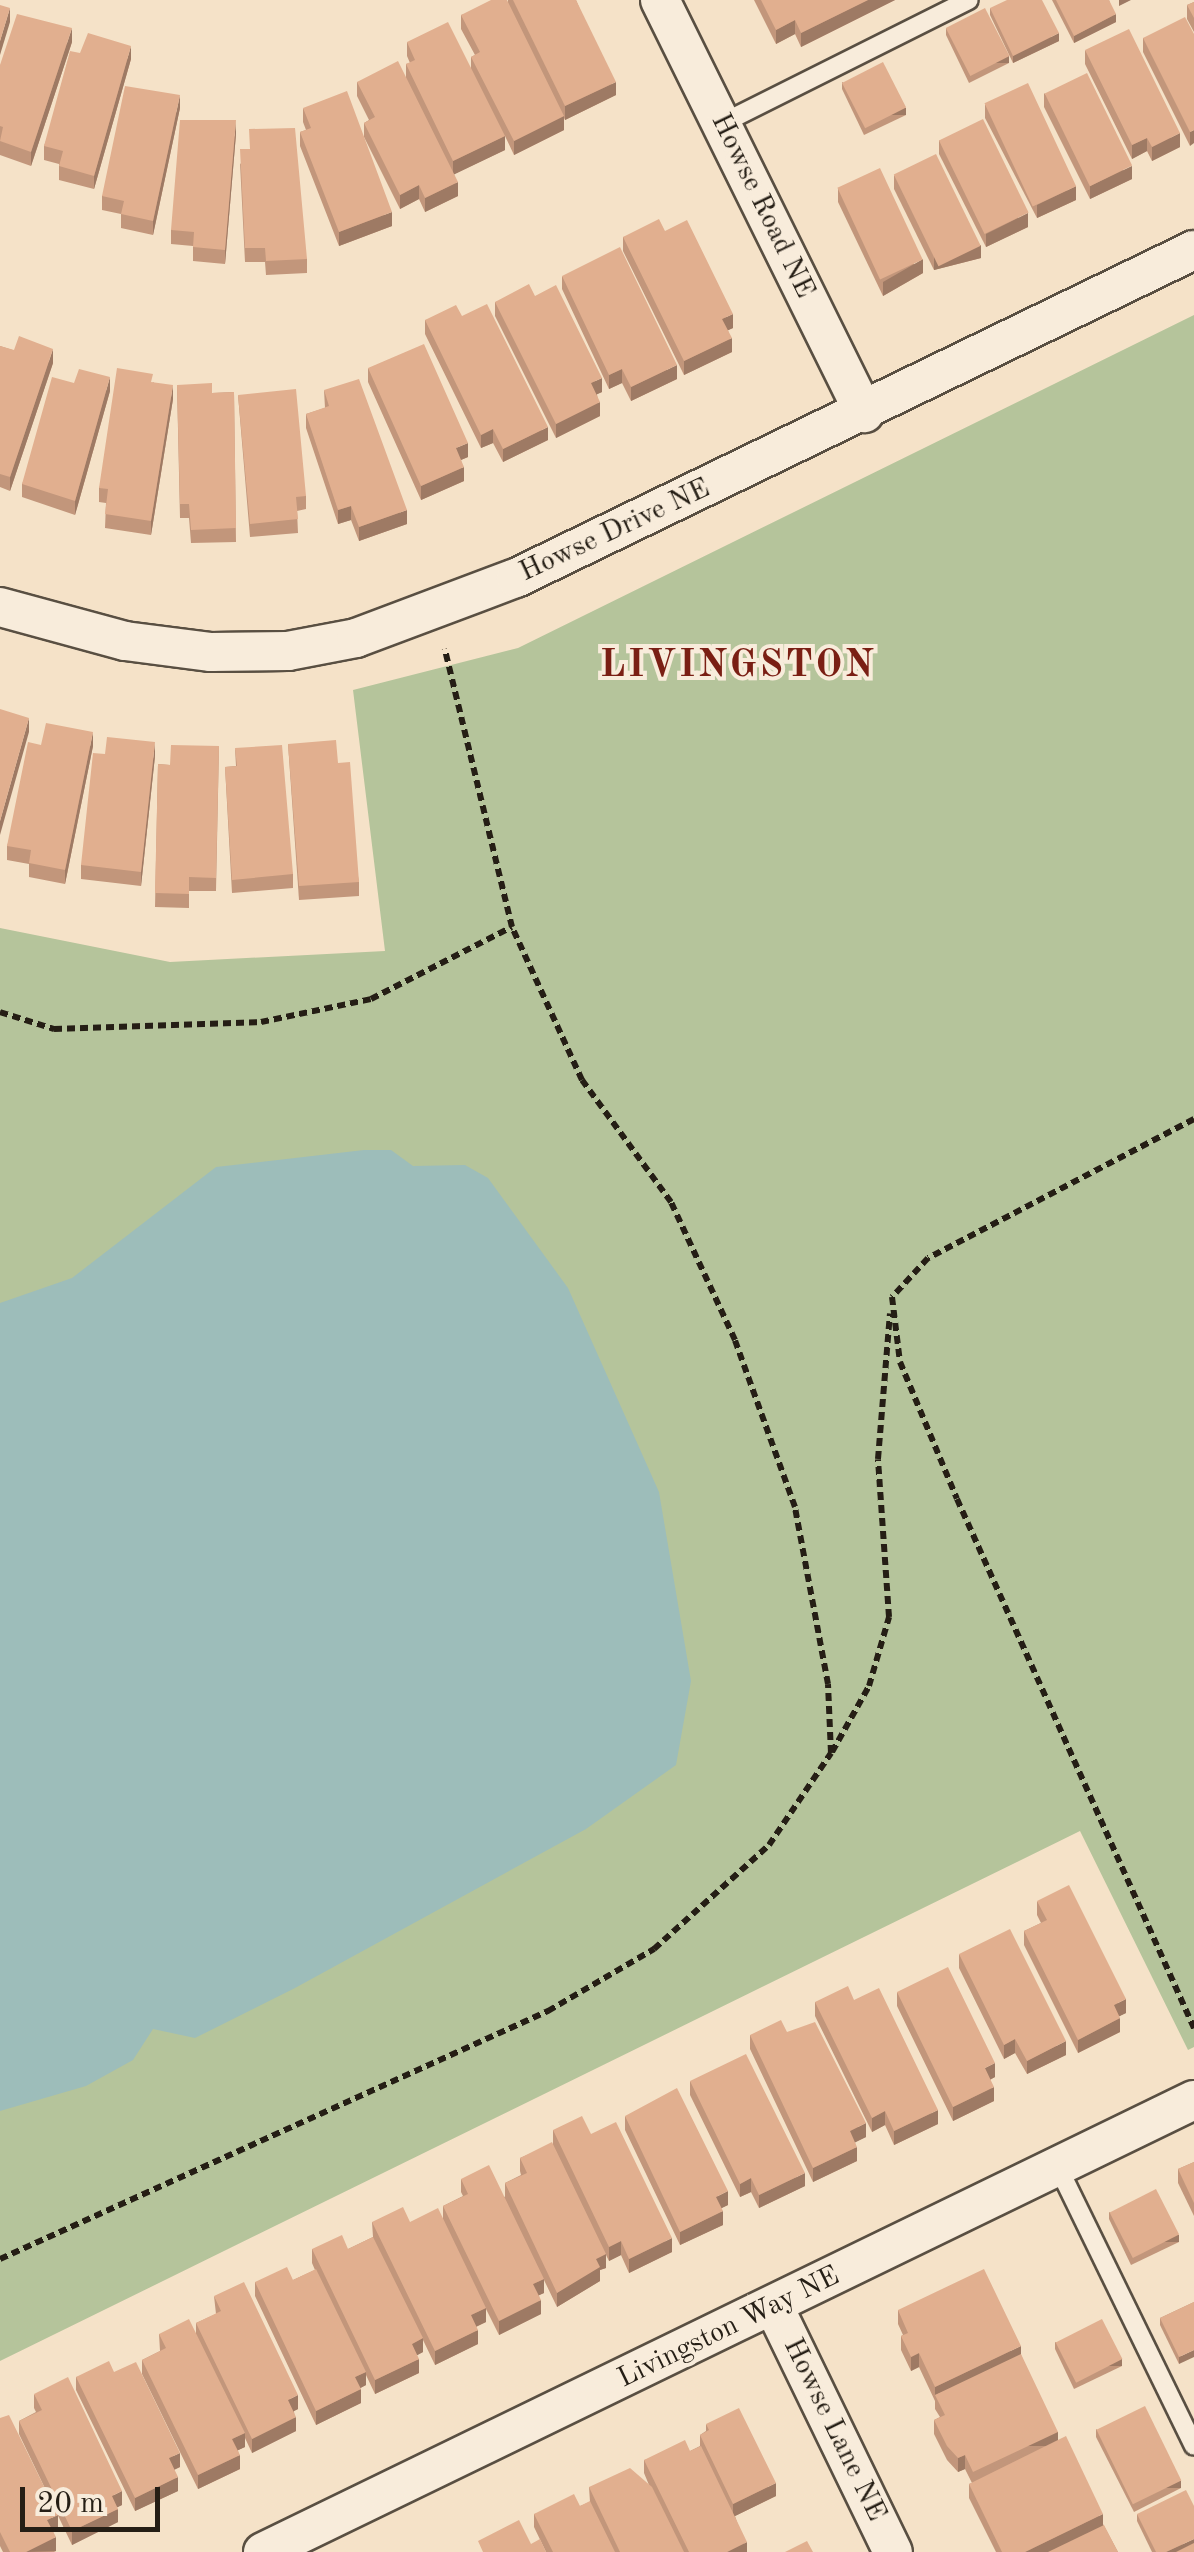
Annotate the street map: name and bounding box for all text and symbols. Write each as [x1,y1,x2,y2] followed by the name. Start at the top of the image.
[703,108,821,304] street label: Howse Road NE
[515,472,715,590] street label: Howse Drive NE
[600,644,876,690] district label: LIVINGSTON
[613,2260,845,2396] street label: Livingston Way NE
[775,2333,893,2527] street label: Howse Lane NE
[25,2467,165,2529] scale bar
[37,2489,104,2519] text: 20 m

